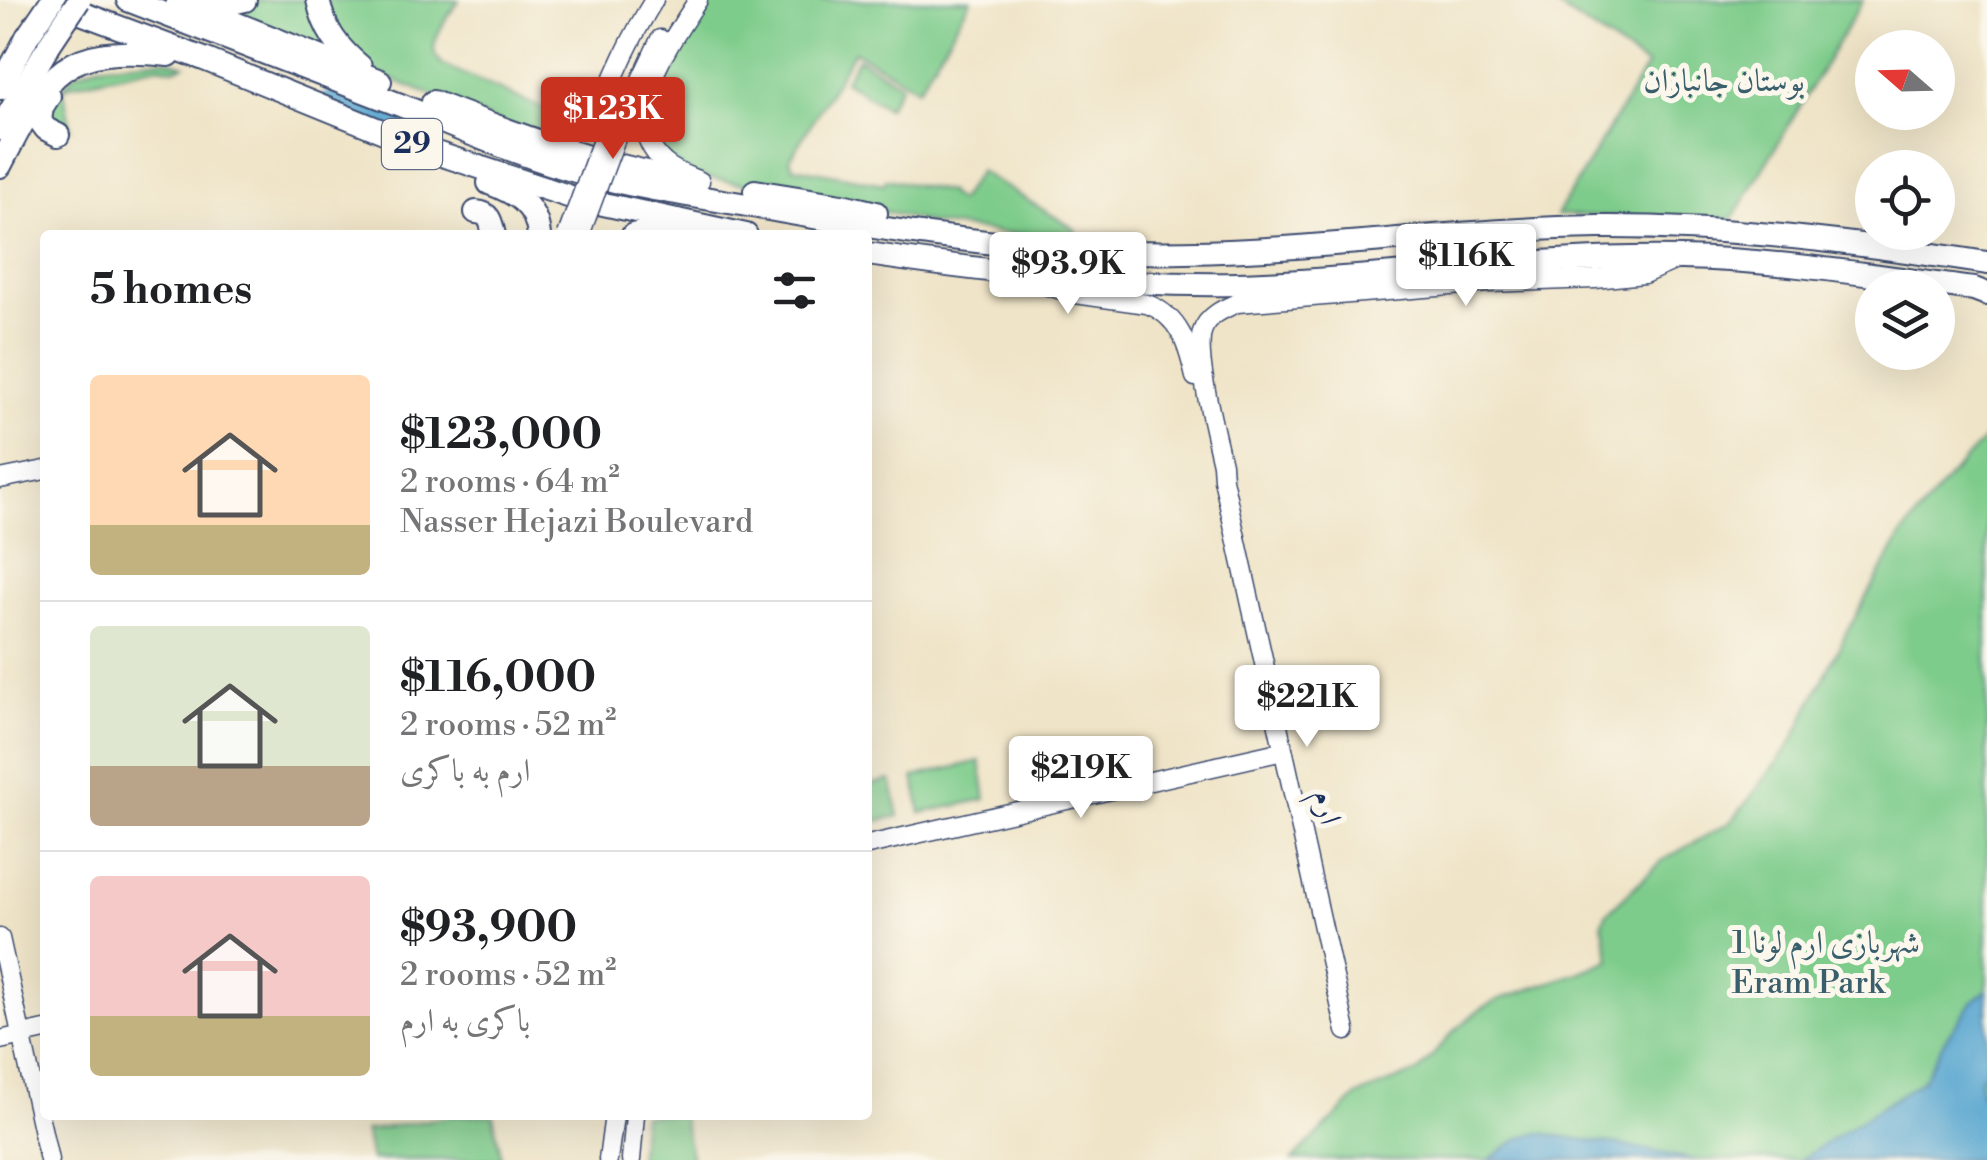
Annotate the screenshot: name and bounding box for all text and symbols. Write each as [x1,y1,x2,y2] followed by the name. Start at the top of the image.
[1855,30,1955,130] north arrow
[1855,30,1955,370] map controls
[1643,61,1805,101] park label: بوستان جانبازان
[543,77,683,162] pin: $123K
[563,89,663,129] text: $123K
[382,119,442,169] road number: 29
[1855,150,1955,250] button: locate
[1396,224,1536,309] pin: $116K
[987,232,1149,317] pin: $93.9K
[1418,236,1514,276] text: $116K
[1011,244,1125,284] text: $93.9K
[767,263,822,318] icon: filters
[90,264,252,317] text: 5 homes
[1855,270,1955,370] button: layers
[400,409,602,462] text: $123,000
[170,415,290,535] icon: home
[400,462,620,502] text: 2 rooms · 64 m²
[400,502,753,542] text: Nasser Hejazi Boulevard
[400,652,596,705] text: $116,000
[1237,665,1377,750] pin: $221K
[170,666,290,786] icon: home
[1257,677,1357,717] text: $221K
[400,705,616,745] text: 2 rooms · 52 m²
[1011,736,1151,821] pin: $219K
[1031,748,1131,788] text: $219K
[400,751,530,791] text: ارم به باکری
[1297,786,1350,830] street label: ارم
[400,902,577,955] text: $93,900
[170,916,290,1036] icon: home
[1732,923,1920,970] park label: شهربازی ارم لونا 1
[400,955,616,995] text: 2 rooms · 52 m²
[1731,963,1887,1003] park label: Eram Park
[400,1001,530,1041] text: باکری به ارم

